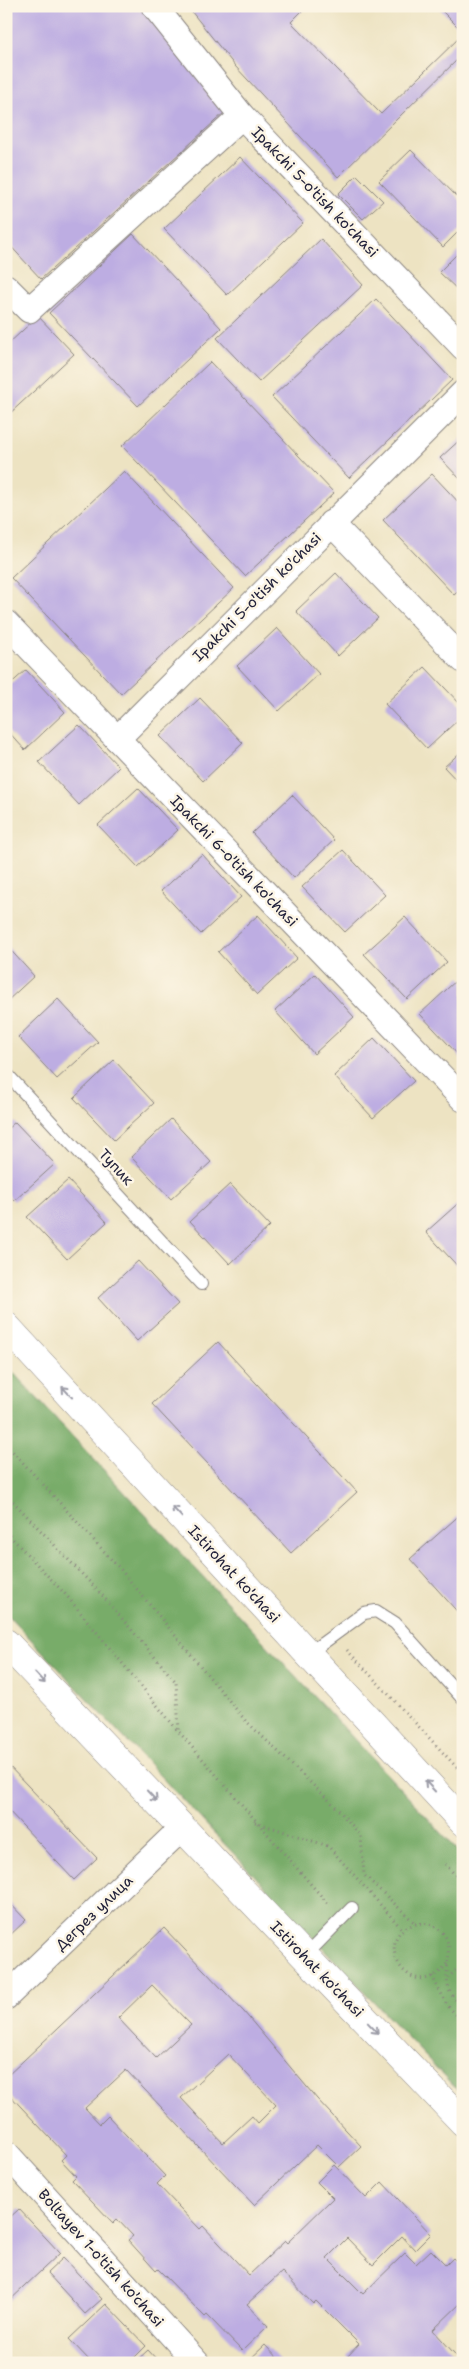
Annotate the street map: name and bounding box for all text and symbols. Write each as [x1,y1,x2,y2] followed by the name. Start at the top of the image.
[247,122,383,262] street label: Ipakchi 5-o'tish ko'chasi
[188,528,326,666] street label: Ipakchi 5-o'tish ko'chasi
[166,791,302,931] street label: Ipakchi 6-o'tish ko'chasi
[94,1145,138,1189] street label: Тупик
[61,1386,73,1399] one-way arrow
[171,1505,183,1518] one-way arrow
[183,1521,285,1627] street label: Istirohat ko'chasi
[34,1672,46,1685] one-way arrow
[424,1779,436,1792] one-way arrow
[146,1790,158,1803] one-way arrow
[51,1870,138,1955] street label: Дегрез улица
[266,1916,368,2022] street label: Istirohat ko'chasi
[367,2021,379,2034] one-way arrow
[34,2185,168,2331] street label: Boltayev 1-o'tish ko'chasi

